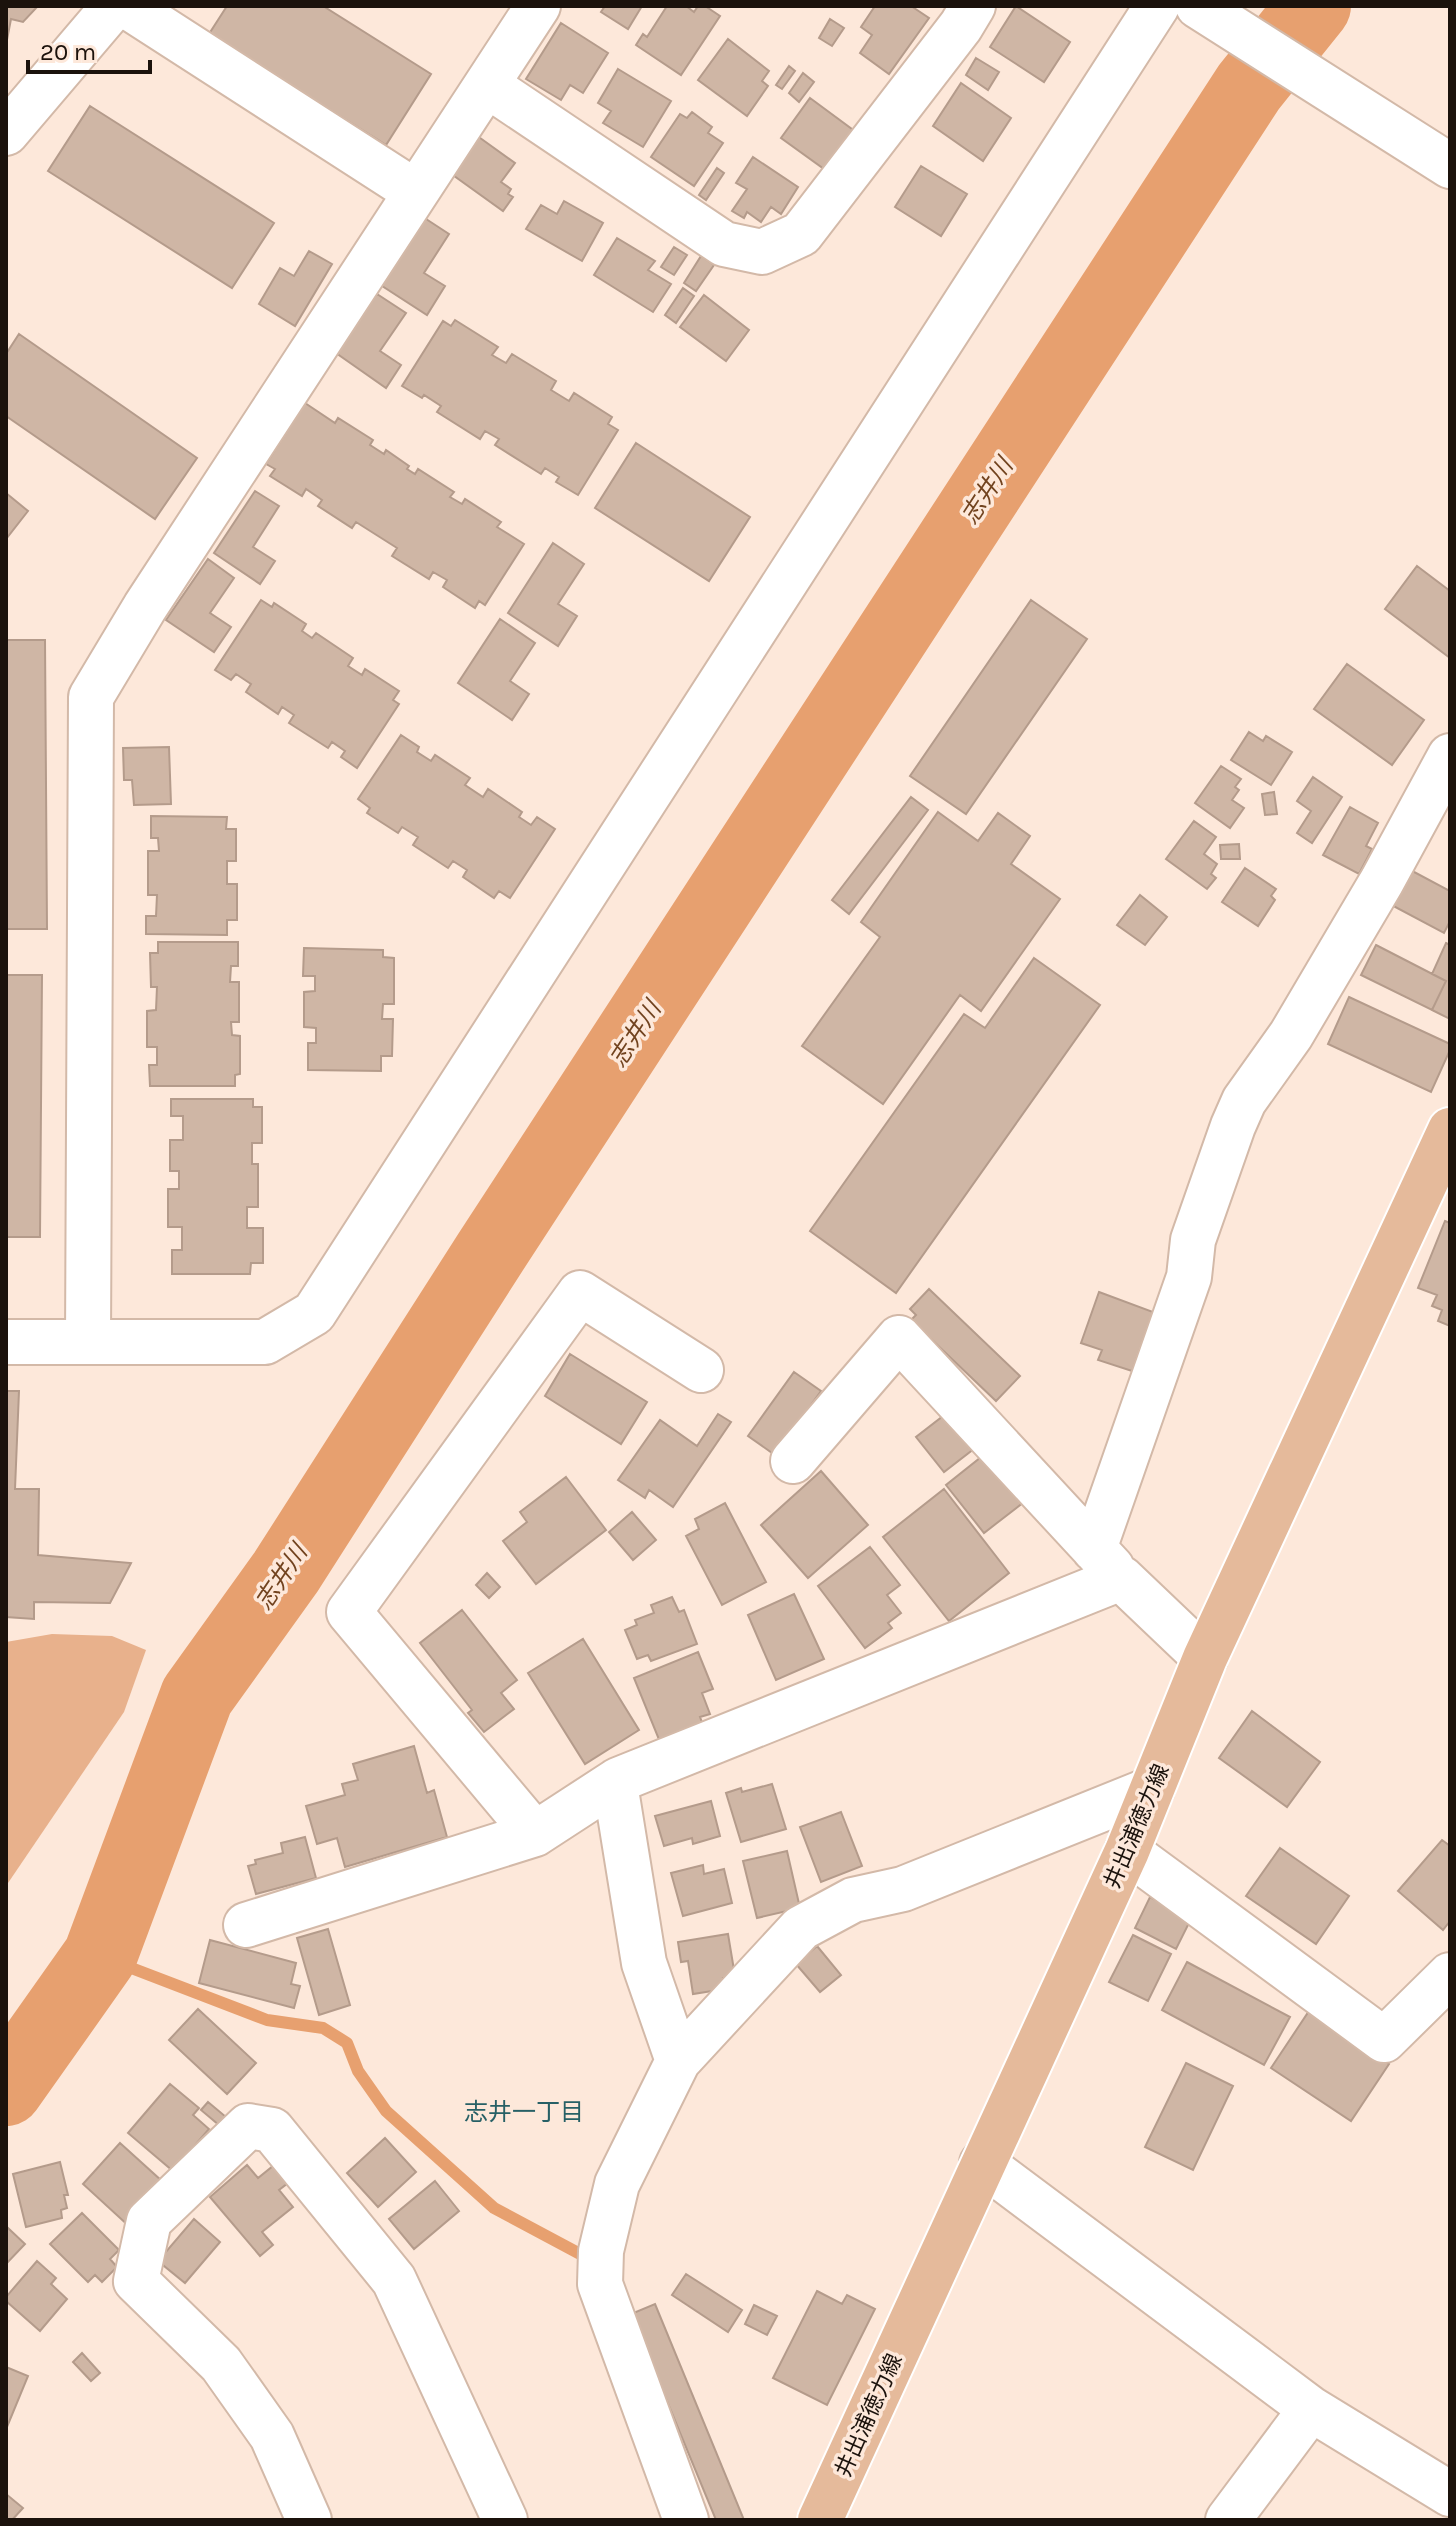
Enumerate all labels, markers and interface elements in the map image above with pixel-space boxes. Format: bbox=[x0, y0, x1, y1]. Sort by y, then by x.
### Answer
scale bar bbox=[28, 24, 150, 74]
text: 20 m bbox=[40, 38, 96, 66]
water label: 志井川 bbox=[956, 451, 1020, 529]
water label: 志井川 bbox=[604, 994, 668, 1072]
water label: 志井川 bbox=[249, 1537, 314, 1615]
street label: 井出浦徳力線 bbox=[1099, 1761, 1175, 1892]
district label: 志井一丁目 bbox=[464, 2098, 584, 2126]
street label: 井出浦徳力線 bbox=[830, 2350, 908, 2481]

